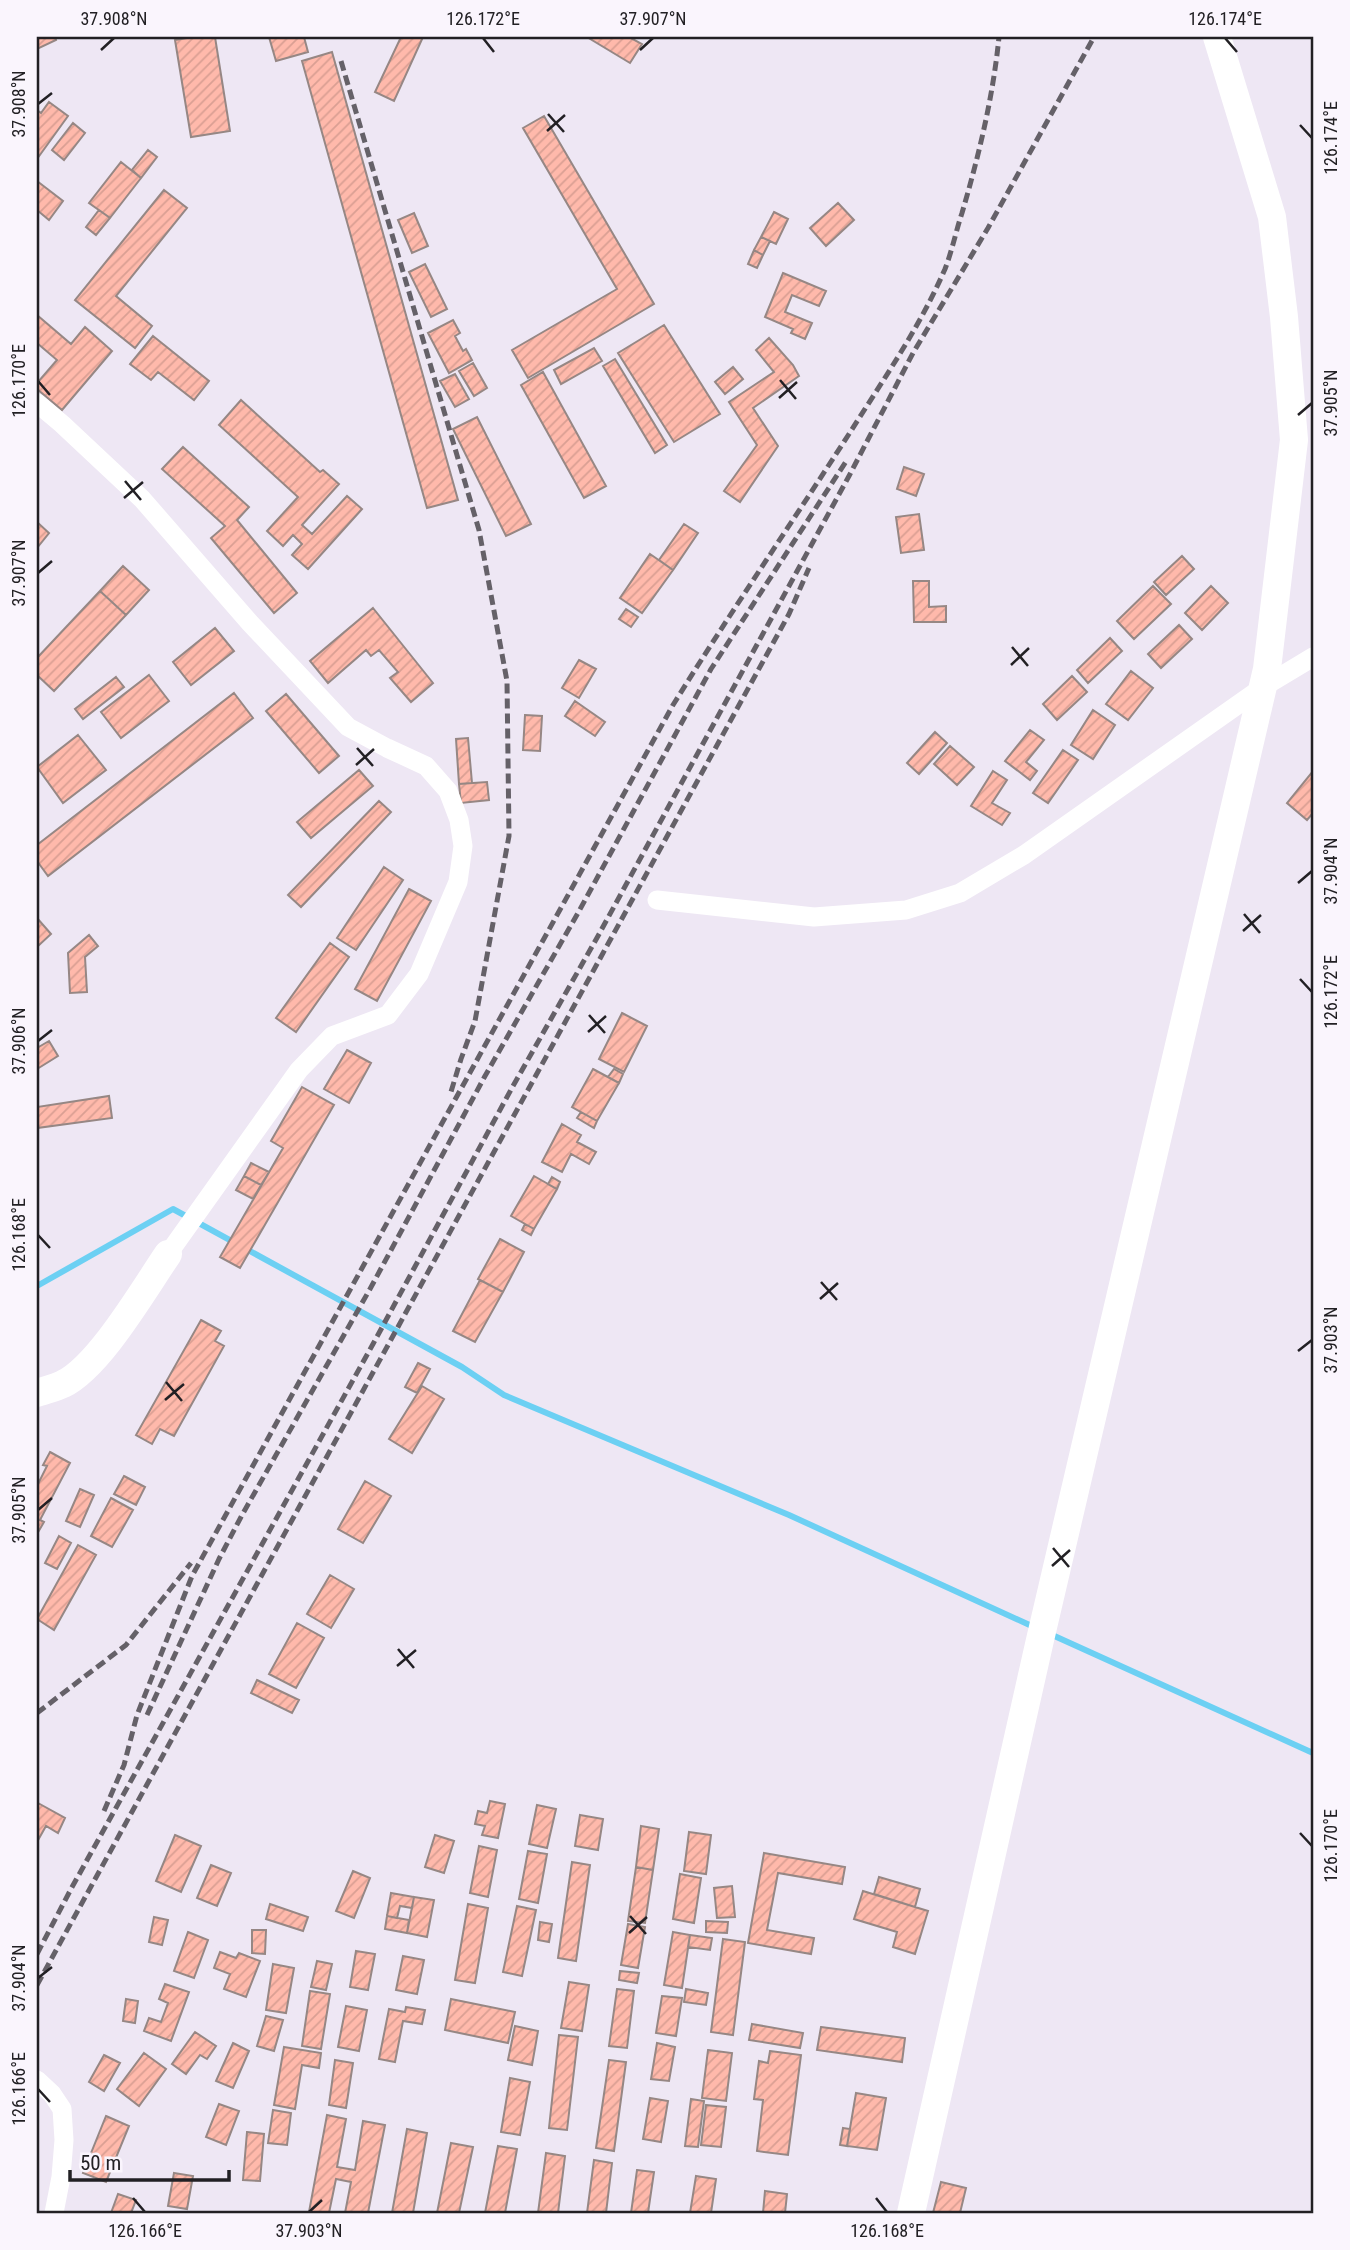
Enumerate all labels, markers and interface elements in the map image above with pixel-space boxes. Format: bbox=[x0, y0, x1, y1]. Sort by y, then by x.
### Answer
text: 37.908°N bbox=[80, 8, 148, 29]
text: 126.172°E bbox=[446, 8, 520, 29]
text: 37.907°N bbox=[619, 8, 687, 29]
text: 126.174°E bbox=[1188, 8, 1262, 29]
text: 37.908°N bbox=[8, 70, 29, 138]
text: 126.174°E bbox=[1320, 101, 1341, 175]
text: 126.170°E bbox=[8, 344, 29, 418]
text: 37.905°N bbox=[1320, 369, 1341, 437]
text: 37.907°N bbox=[8, 539, 29, 607]
text: 37.904°N bbox=[1320, 837, 1341, 905]
text: 126.172°E bbox=[1320, 955, 1341, 1029]
text: 37.906°N bbox=[8, 1007, 29, 1075]
text: 126.168°E bbox=[8, 1198, 29, 1272]
text: 37.903°N bbox=[1320, 1306, 1341, 1374]
text: 37.905°N bbox=[8, 1476, 29, 1544]
text: 126.170°E bbox=[1320, 1809, 1341, 1883]
text: 37.904°N bbox=[8, 1944, 29, 2012]
text: 126.166°E bbox=[8, 2052, 29, 2126]
scale bar bbox=[70, 2138, 229, 2182]
text: 50 m bbox=[80, 2151, 121, 2175]
text: 126.166°E bbox=[108, 2220, 182, 2241]
text: 37.903°N bbox=[275, 2220, 343, 2241]
text: 126.168°E bbox=[850, 2220, 924, 2241]

